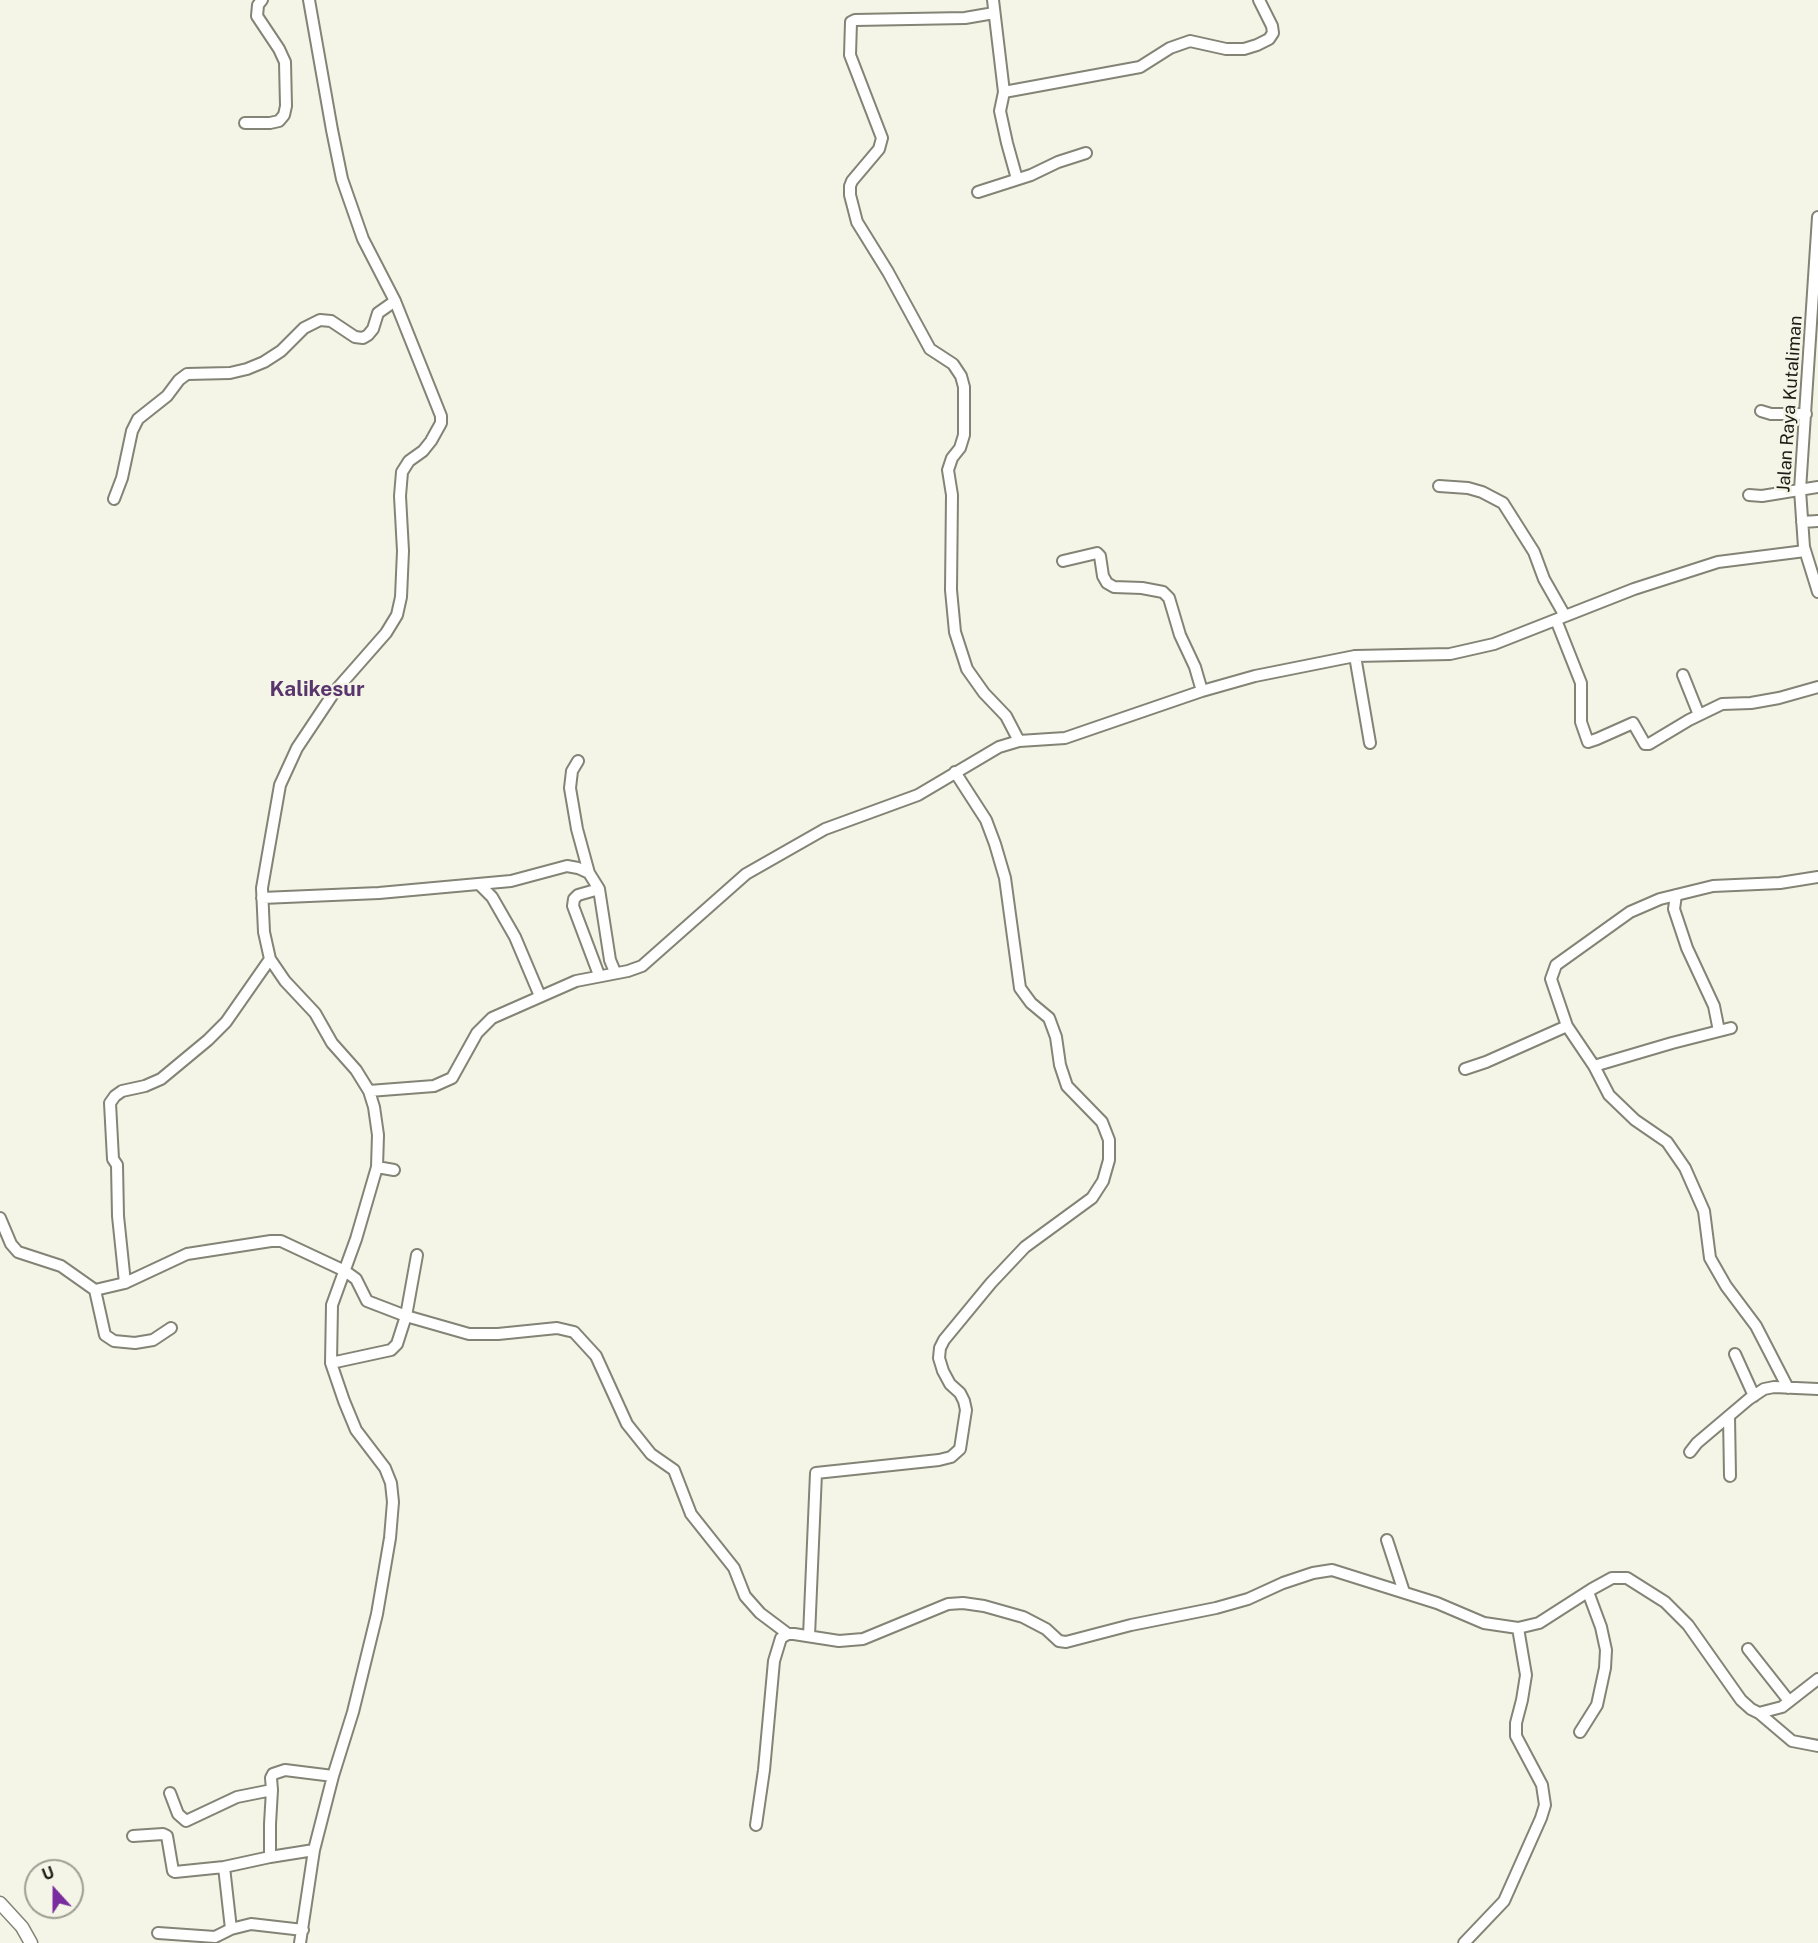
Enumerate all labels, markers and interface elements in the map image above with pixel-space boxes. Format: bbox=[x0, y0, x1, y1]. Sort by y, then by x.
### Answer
street label: Jalan Raya Kutaliman bbox=[1773, 315, 1807, 493]
district label: Kalikesur bbox=[269, 677, 365, 703]
north arrow bbox=[24, 1859, 84, 1919]
text: U bbox=[39, 1863, 57, 1885]

